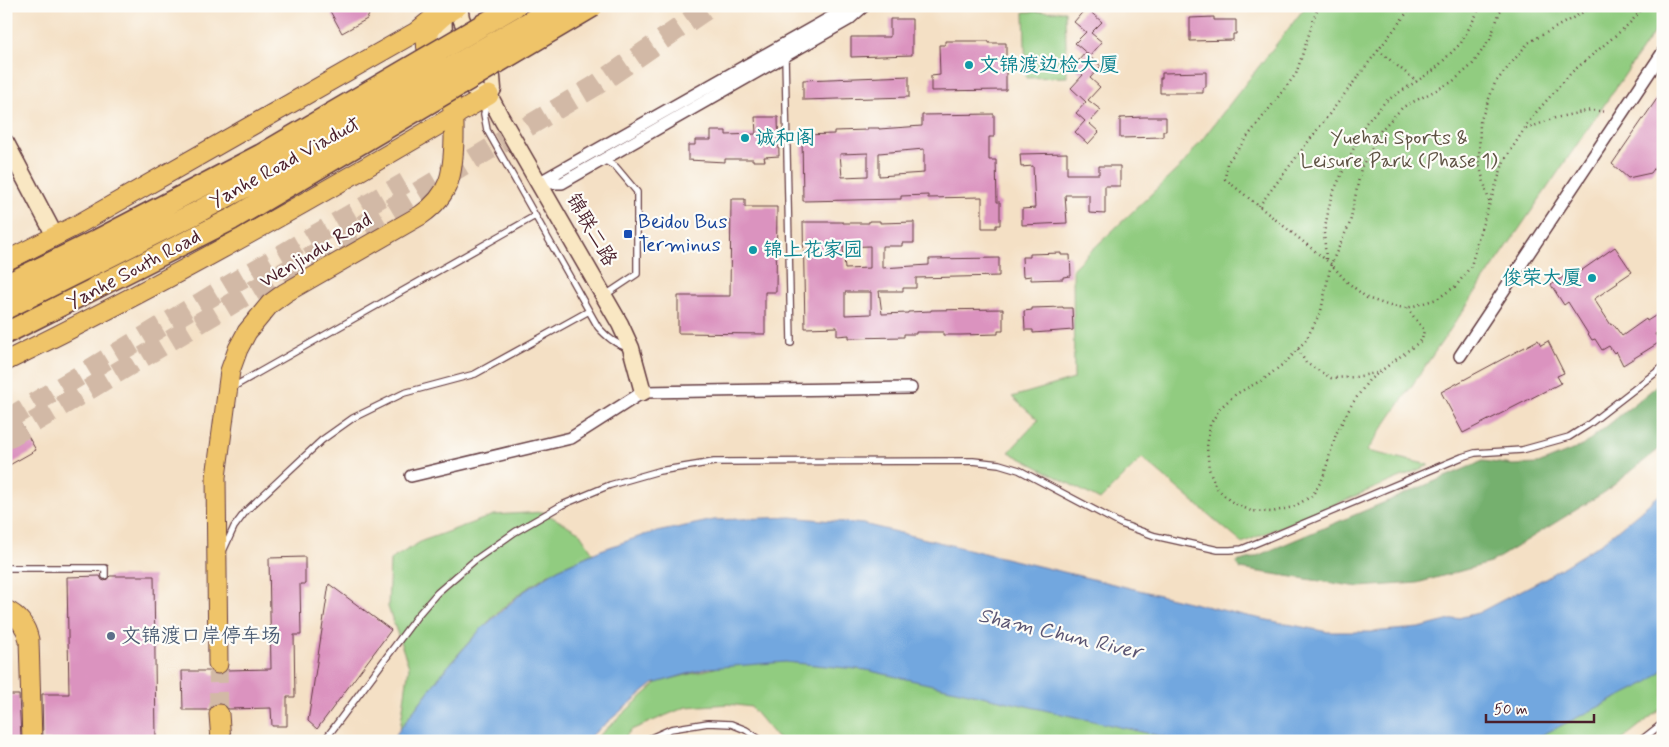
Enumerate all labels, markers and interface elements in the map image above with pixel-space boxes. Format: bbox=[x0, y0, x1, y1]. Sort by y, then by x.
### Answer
place label: 文锦渡边检大厦 bbox=[979, 52, 1119, 79]
marker: 文锦渡边检大厦 bbox=[963, 59, 975, 71]
street label: Yanhe Road Viaduct bbox=[205, 110, 365, 216]
place label: 诚和阁 bbox=[755, 125, 815, 152]
park label: Yuehai Sports & Leisure Park (Phase 1) bbox=[1300, 125, 1498, 175]
marker: 诚和阁 bbox=[739, 132, 751, 144]
street label: 锦联二路 bbox=[559, 189, 623, 272]
street label: Wenjindu Road bbox=[255, 207, 377, 295]
place label: Beidou Bus Terminus bbox=[638, 209, 728, 259]
street label: Yanhe South Road bbox=[62, 223, 206, 317]
marker: Beidou Bus Terminus bbox=[622, 228, 634, 240]
place label: 锦上花家园 bbox=[763, 237, 863, 264]
marker: 锦上花家园 bbox=[747, 244, 759, 256]
place label: 俊荣大厦 bbox=[1502, 265, 1582, 292]
marker: 俊荣大厦 bbox=[1586, 272, 1598, 284]
water label: Sham Chun River bbox=[976, 602, 1148, 667]
place label: 文锦渡口岸停车场 bbox=[121, 623, 281, 650]
marker: 文锦渡口岸停车场 bbox=[105, 630, 117, 642]
scale bar bbox=[1486, 692, 1594, 724]
text: 50 m bbox=[1494, 700, 1528, 720]

